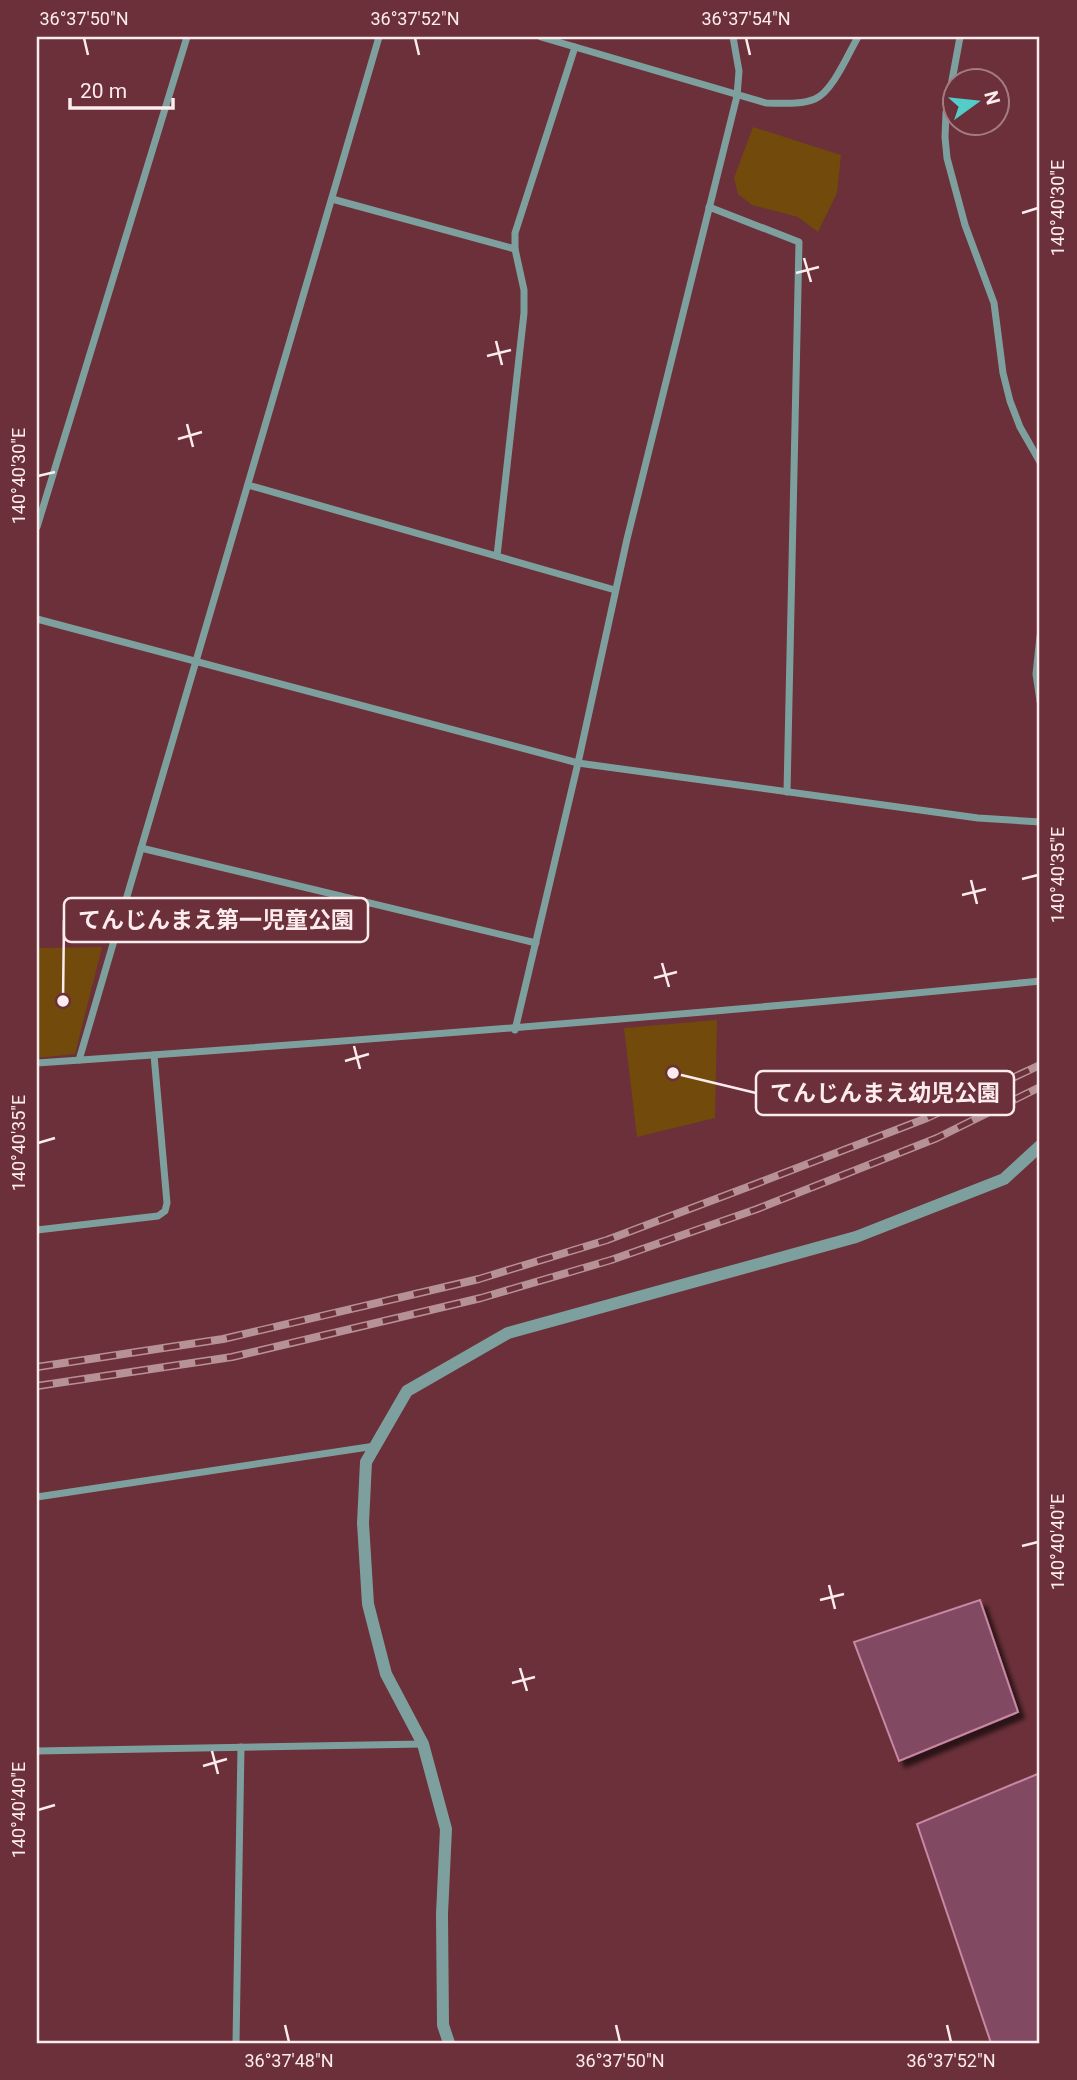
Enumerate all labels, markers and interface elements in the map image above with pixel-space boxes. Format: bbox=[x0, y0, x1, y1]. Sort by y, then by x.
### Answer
text: 36°37'50"N bbox=[39, 8, 129, 29]
text: 36°37'52"N bbox=[370, 8, 460, 29]
text: 36°37'54"N bbox=[701, 8, 791, 29]
scale bar bbox=[70, 66, 173, 110]
north arrow bbox=[940, 66, 1010, 136]
text: 20 m bbox=[80, 79, 127, 103]
text: N bbox=[979, 88, 1005, 107]
text: 140°40'30"E bbox=[1047, 160, 1068, 256]
text: 140°40'30"E bbox=[8, 428, 29, 524]
text: 140°40'35"E bbox=[1047, 827, 1068, 923]
callout: てんじんまえ第一児童公園 bbox=[64, 898, 368, 942]
text: てんじんまえ第一児童公園 bbox=[78, 907, 354, 934]
callout: てんじんまえ幼児公園 bbox=[756, 1071, 1014, 1115]
text: てんじんまえ幼児公園 bbox=[770, 1080, 1000, 1107]
text: 140°40'35"E bbox=[8, 1095, 29, 1191]
text: 140°40'40"E bbox=[1047, 1494, 1068, 1590]
text: 140°40'40"E bbox=[8, 1762, 29, 1858]
text: 36°37'48"N bbox=[244, 2050, 334, 2071]
text: 36°37'50"N bbox=[575, 2050, 665, 2071]
text: 36°37'52"N bbox=[906, 2050, 996, 2071]

